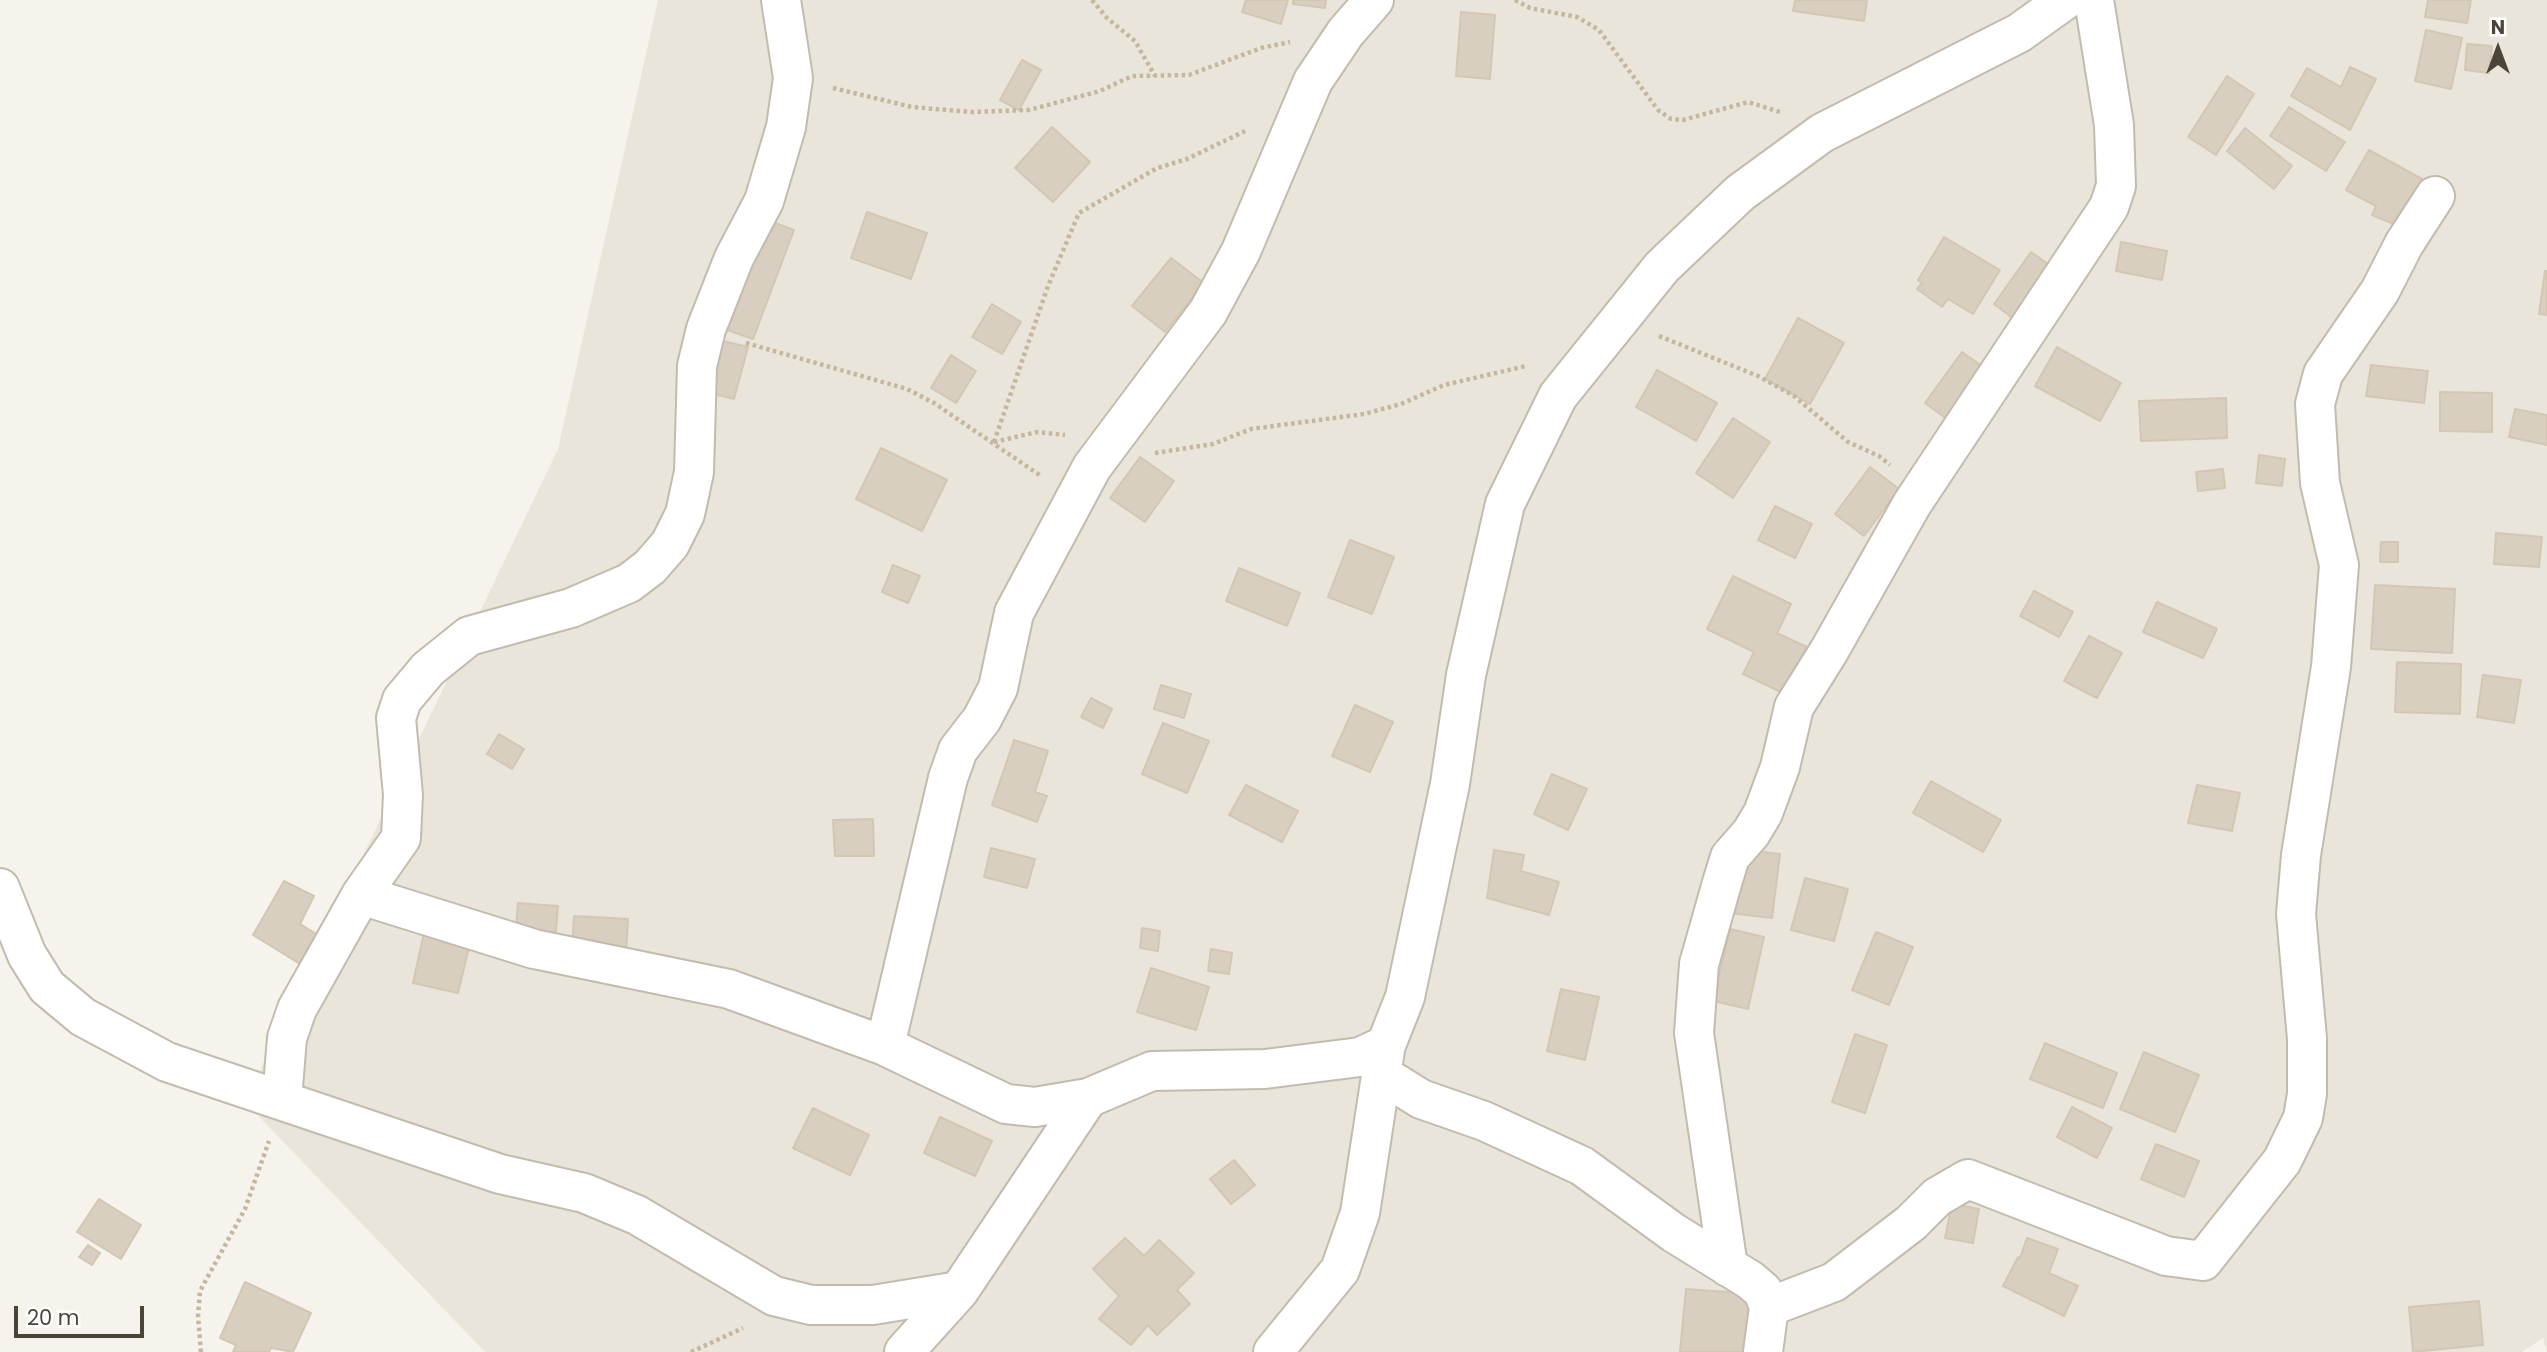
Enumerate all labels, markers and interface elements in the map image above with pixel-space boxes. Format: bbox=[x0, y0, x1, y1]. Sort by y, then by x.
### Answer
north arrow bbox=[2463, 14, 2533, 84]
text: N bbox=[2491, 14, 2505, 41]
scale bar bbox=[18, 1292, 147, 1336]
text: 20 m bbox=[27, 1303, 80, 1332]

